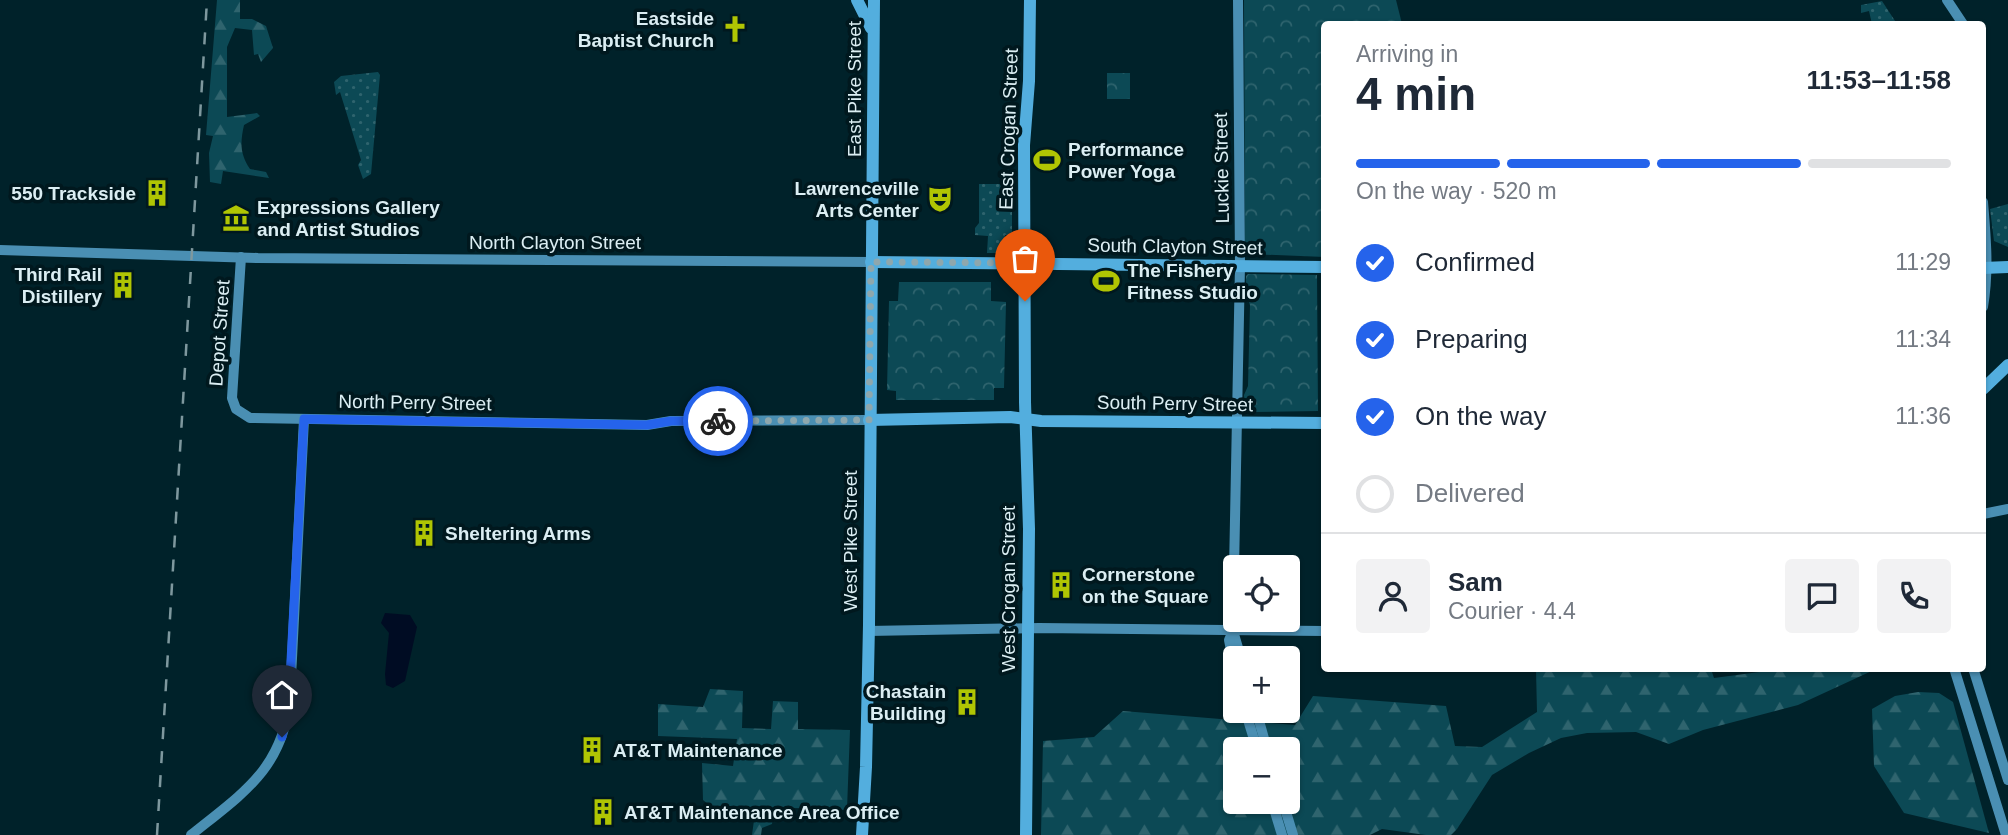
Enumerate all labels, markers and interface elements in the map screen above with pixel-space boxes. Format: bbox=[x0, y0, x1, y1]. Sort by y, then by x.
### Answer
place label: Eastside Baptist Church bbox=[578, 8, 714, 51]
church icon: Eastside Baptist Church bbox=[720, 14, 750, 44]
street label: East Pike Street bbox=[844, 20, 865, 157]
text: Arriving in bbox=[1356, 41, 1458, 67]
street label: East Crogan Street bbox=[995, 47, 1022, 210]
text: 11:53–11:58 bbox=[1806, 65, 1951, 95]
text: 4 min bbox=[1356, 68, 1476, 120]
street label: Luckie Street bbox=[1210, 112, 1233, 224]
place label: Performance Power Yoga bbox=[1068, 139, 1184, 182]
sports icon: Performance Power Yoga bbox=[1032, 145, 1062, 175]
building icon: 550 Trackside bbox=[142, 178, 172, 208]
place label: Lawrenceville Arts Center bbox=[794, 178, 920, 221]
text: On the way · 520 m bbox=[1356, 178, 1557, 204]
place label: 550 Trackside bbox=[11, 183, 136, 204]
theatre icon: Lawrenceville Arts Center bbox=[925, 184, 955, 214]
place label: Expressions Gallery and Artist Studios bbox=[257, 197, 440, 240]
museum icon: Expressions Gallery and Artist Studios bbox=[221, 203, 251, 233]
pin bbox=[995, 229, 1055, 301]
street label: North Clayton Street bbox=[469, 232, 642, 253]
street label: South Clayton Street bbox=[1087, 234, 1264, 259]
icon: bag bbox=[1006, 240, 1044, 278]
icon: check bbox=[1356, 244, 1394, 282]
text: Confirmed bbox=[1415, 247, 1535, 277]
text: 11:29 bbox=[1895, 249, 1951, 275]
place label: The Fishery Fitness Studio bbox=[1127, 260, 1258, 303]
place label: Third Rail Distillery bbox=[14, 264, 102, 307]
sports icon: The Fishery Fitness Studio bbox=[1091, 266, 1121, 296]
building icon: Third Rail Distillery bbox=[108, 270, 138, 300]
street label: Depot Street bbox=[205, 278, 234, 387]
icon: check bbox=[1356, 321, 1394, 359]
text: Preparing bbox=[1415, 324, 1528, 354]
text: 11:34 bbox=[1895, 326, 1951, 352]
courier bbox=[683, 386, 753, 456]
street label: North Perry Street bbox=[338, 391, 492, 414]
street label: South Perry Street bbox=[1097, 392, 1254, 415]
icon: check bbox=[1356, 398, 1394, 436]
text: On the way bbox=[1415, 401, 1547, 431]
icon: bike bbox=[699, 402, 737, 440]
text: 11:36 bbox=[1895, 403, 1951, 429]
street label: West Pike Street bbox=[840, 470, 861, 612]
text: Delivered bbox=[1415, 478, 1525, 508]
street label: West Crogan Street bbox=[998, 505, 1019, 672]
building icon: Sheltering Arms bbox=[409, 518, 439, 548]
place label: Sheltering Arms bbox=[445, 523, 591, 544]
map controls bbox=[1223, 555, 1300, 814]
button: locate bbox=[1223, 555, 1300, 632]
button: person bbox=[1356, 559, 1430, 633]
button: chat bbox=[1785, 559, 1859, 633]
button: phone bbox=[1877, 559, 1951, 633]
place label: Cornerstone on the Square bbox=[1082, 564, 1209, 607]
text: Sam bbox=[1448, 567, 1503, 597]
building icon: Cornerstone on the Square bbox=[1046, 570, 1076, 600]
text: Courier · 4.4 bbox=[1448, 598, 1576, 624]
button: + bbox=[1223, 646, 1300, 723]
pin bbox=[252, 665, 312, 737]
icon: home bbox=[263, 676, 301, 714]
place label: Chastain Building bbox=[866, 681, 946, 724]
building icon: Chastain Building bbox=[952, 687, 982, 717]
building icon: AT&T Maintenance bbox=[577, 735, 607, 765]
button: − bbox=[1223, 737, 1300, 814]
place label: AT&T Maintenance bbox=[613, 740, 783, 761]
building icon: AT&T Maintenance Area Office bbox=[588, 797, 618, 827]
place label: AT&T Maintenance Area Office bbox=[624, 802, 900, 823]

